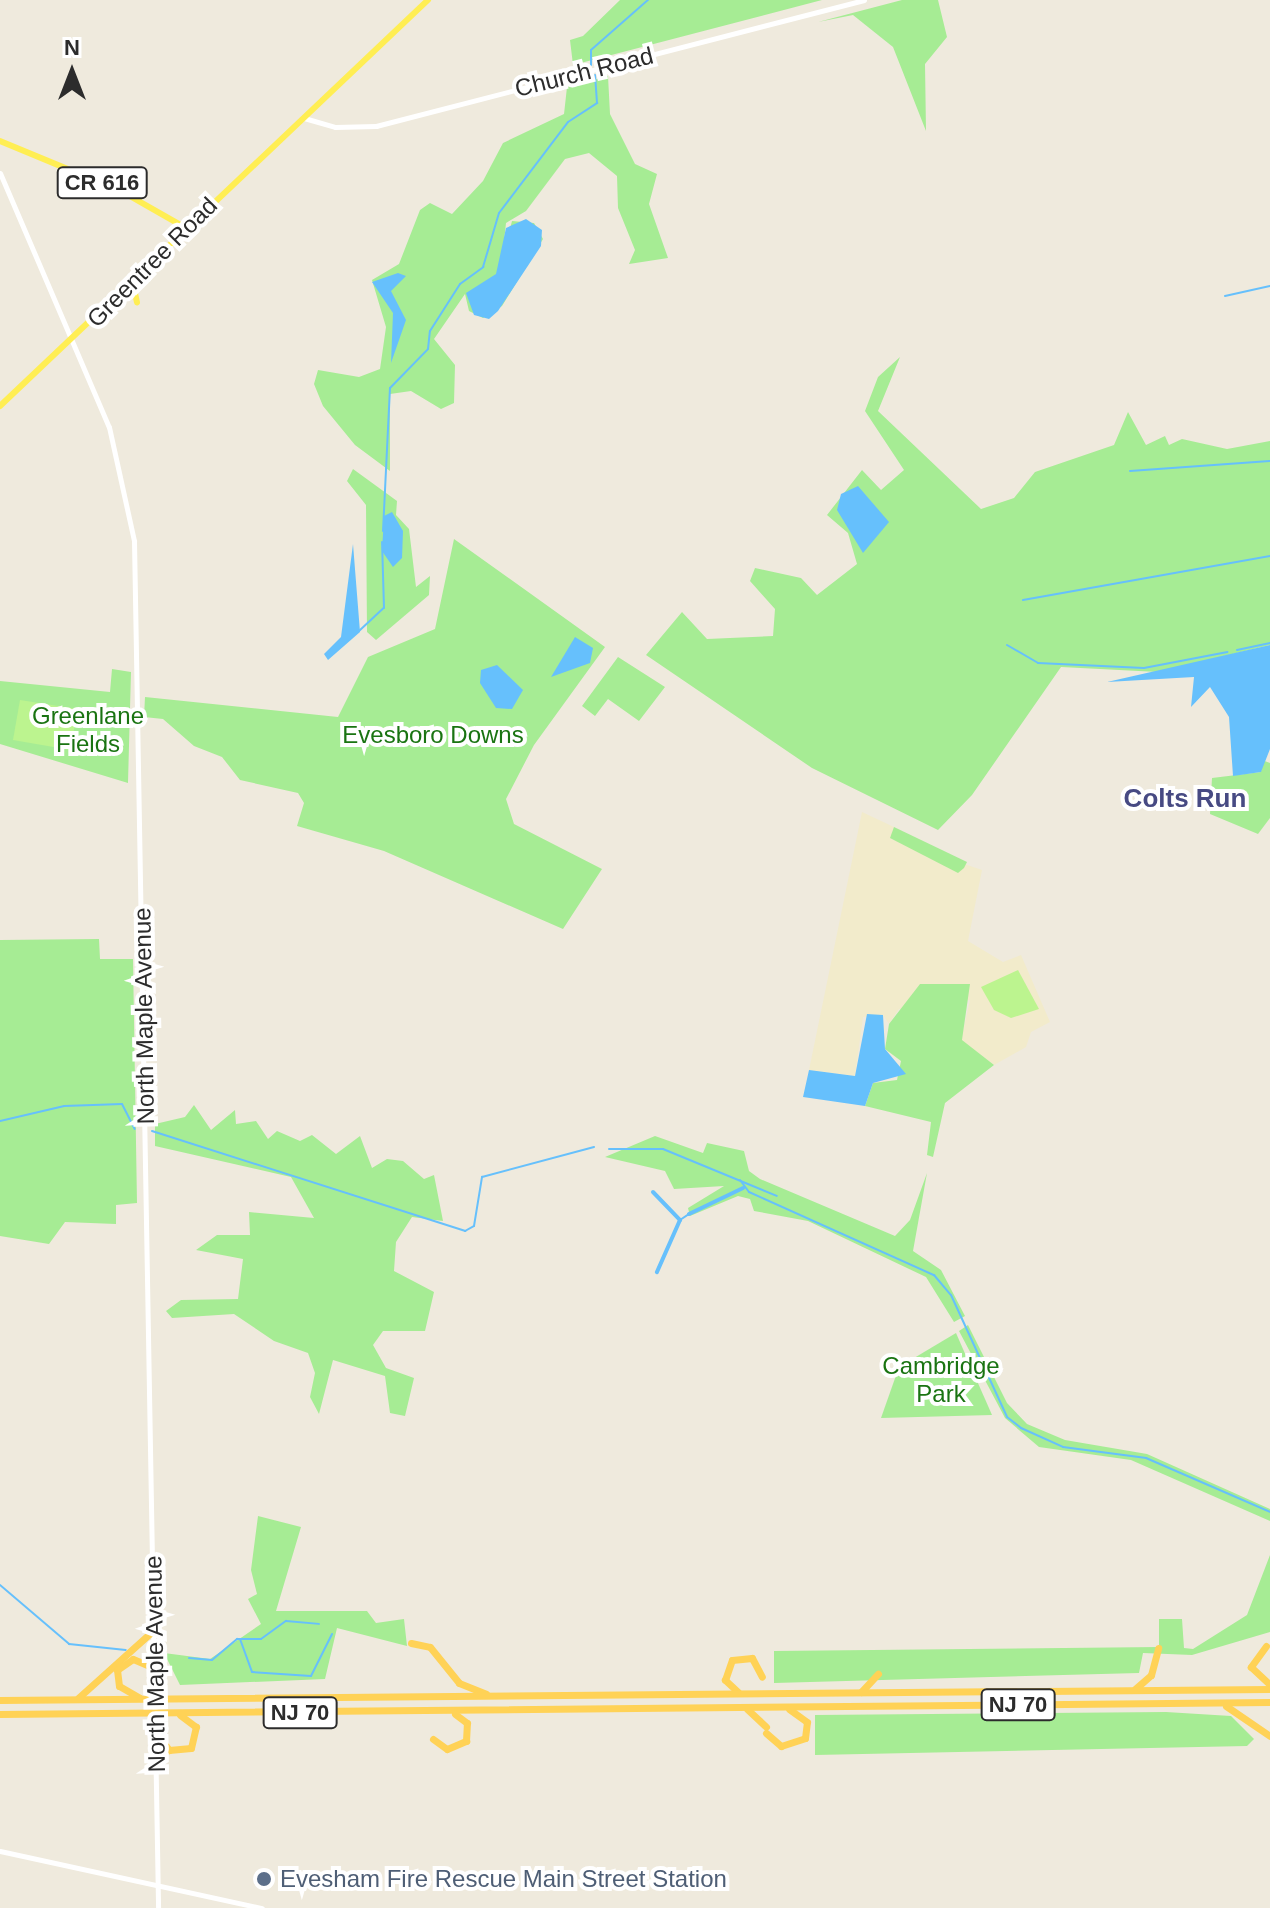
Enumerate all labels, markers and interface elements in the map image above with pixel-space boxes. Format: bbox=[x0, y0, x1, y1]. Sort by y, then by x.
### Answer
north arrow bbox=[32, 32, 112, 112]
text: N bbox=[64, 35, 80, 60]
street label: Church Road bbox=[512, 41, 656, 103]
road number: CR 616 bbox=[56, 165, 148, 201]
street label: Greentree Road bbox=[81, 191, 223, 333]
park label: Greenlane Fields bbox=[32, 702, 144, 758]
park label: Evesboro Downs bbox=[342, 721, 524, 749]
district label: Colts Run bbox=[1124, 783, 1246, 815]
street label: North Maple Avenue bbox=[128, 907, 160, 1125]
park label: Cambridge Park bbox=[882, 1352, 1000, 1408]
street label: North Maple Avenue bbox=[139, 1555, 171, 1773]
road number: NJ 70 bbox=[980, 1687, 1056, 1723]
road number: NJ 70 bbox=[262, 1695, 338, 1731]
place label: Evesham Fire Rescue Main Street Station bbox=[280, 1865, 727, 1893]
marker: Evesham Fire Rescue Main Street Station bbox=[255, 1870, 273, 1888]

